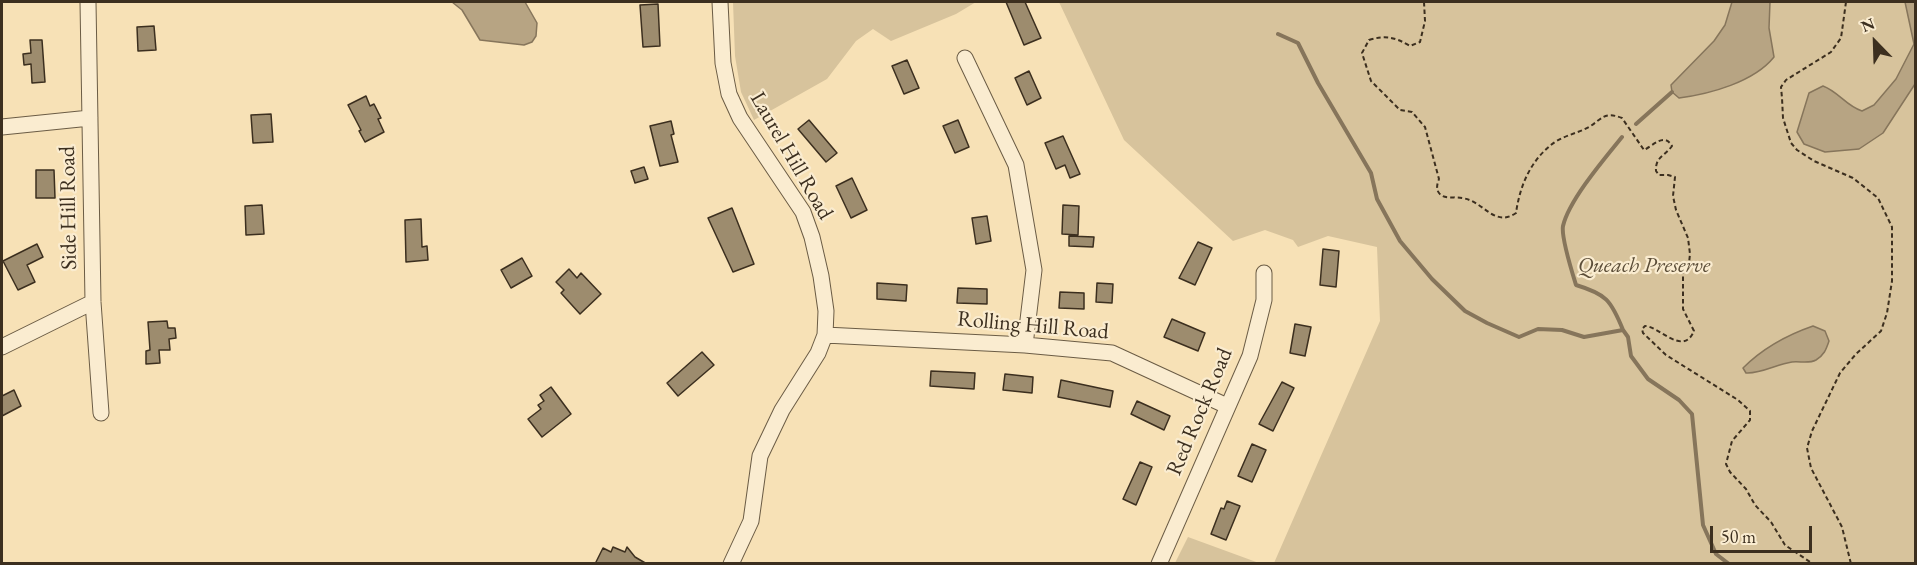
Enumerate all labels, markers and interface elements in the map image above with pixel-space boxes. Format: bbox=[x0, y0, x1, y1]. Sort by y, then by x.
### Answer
north arrow bbox=[1845, 12, 1905, 72]
text: N bbox=[1858, 13, 1878, 37]
street label: Laurel Hill Road bbox=[744, 87, 838, 225]
street label: Side Hill Road bbox=[55, 146, 83, 270]
park label: Queach Preserve bbox=[1578, 253, 1710, 279]
street label: Rolling Hill Road bbox=[956, 306, 1110, 346]
street label: Red Rock Road bbox=[1161, 344, 1239, 480]
scale bar bbox=[1713, 514, 1815, 552]
text: 50 m bbox=[1721, 525, 1756, 548]

